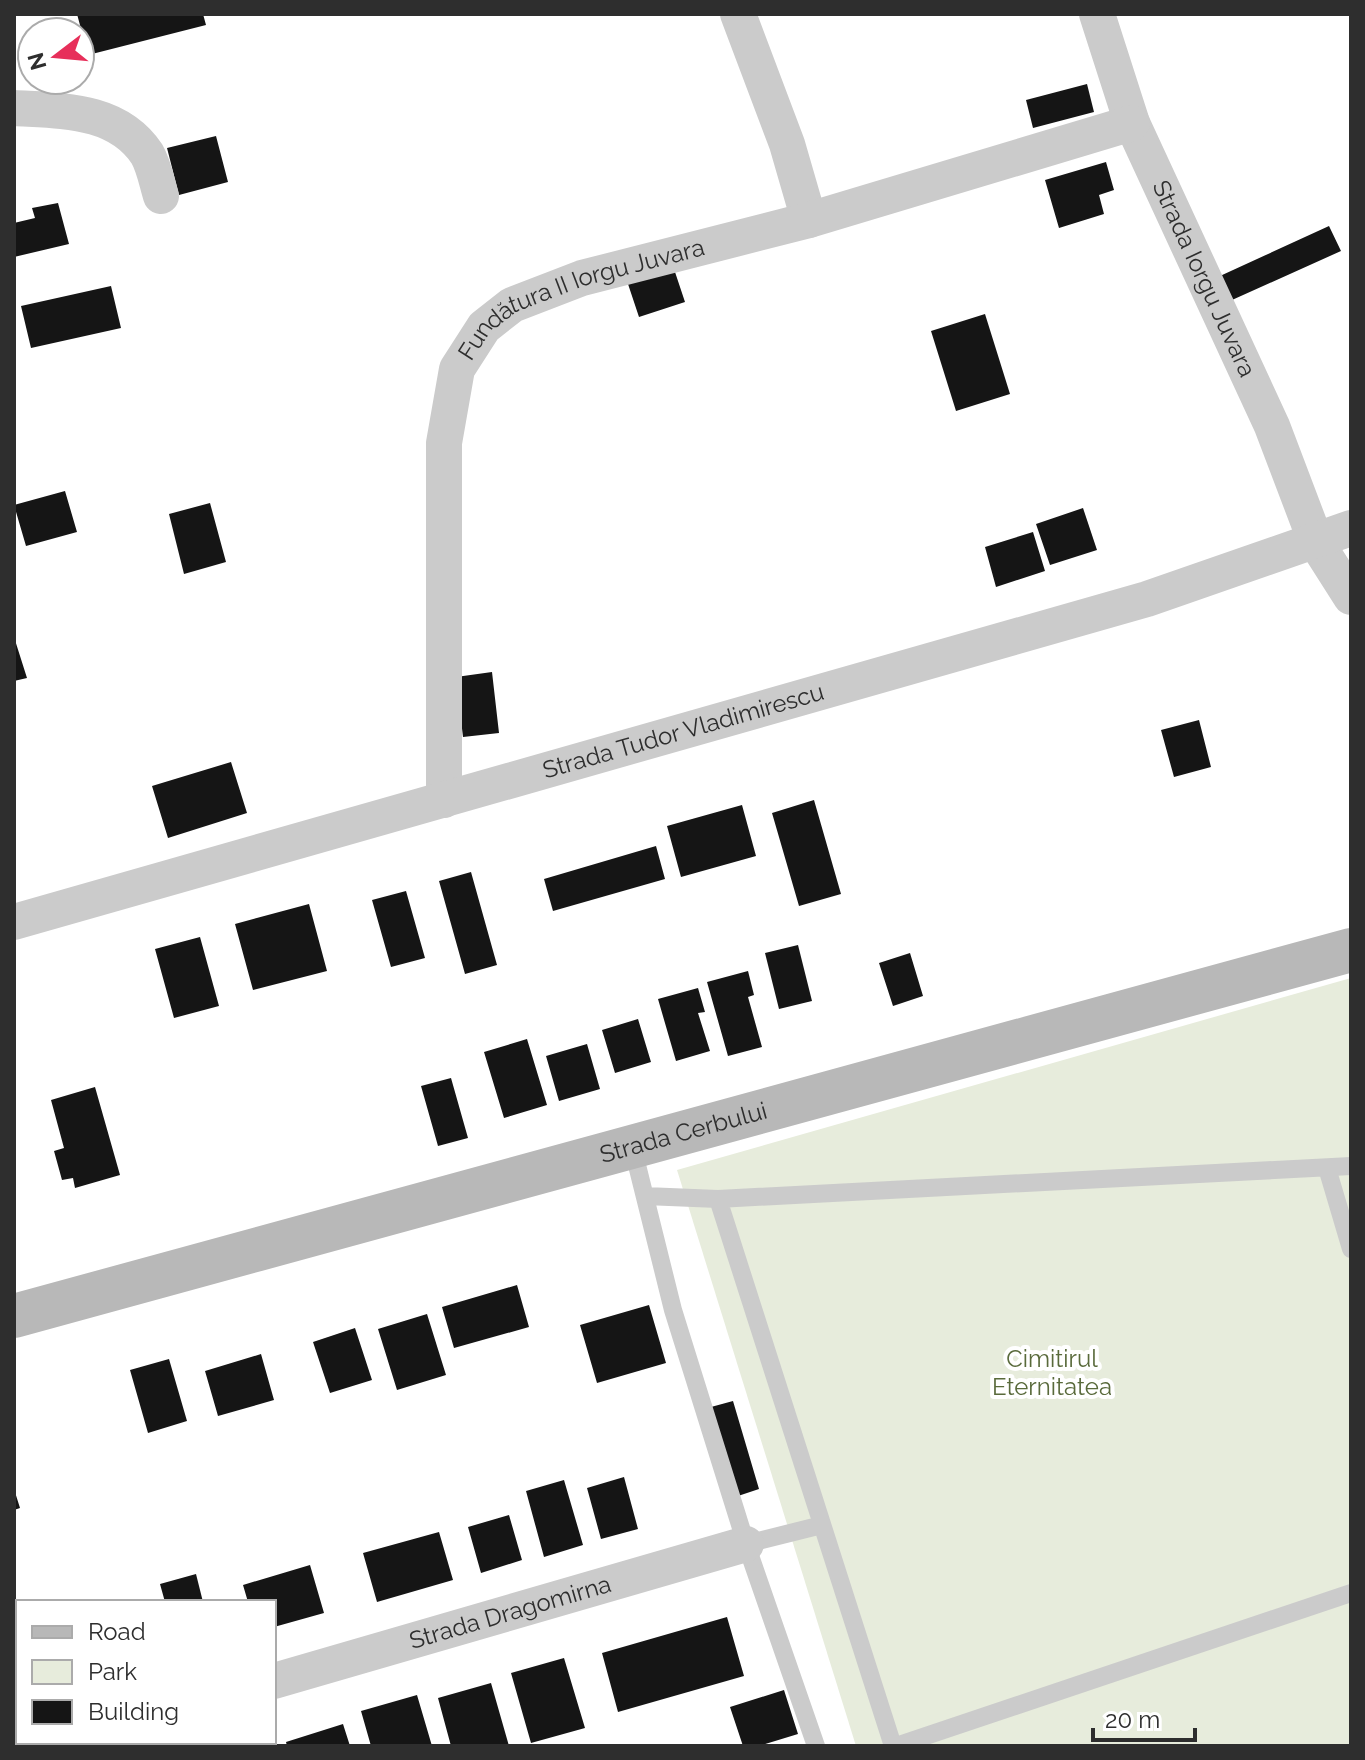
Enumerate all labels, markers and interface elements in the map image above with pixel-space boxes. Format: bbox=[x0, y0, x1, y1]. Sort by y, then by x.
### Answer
north arrow bbox=[16, 16, 96, 96]
text: N bbox=[22, 50, 52, 73]
street label: Strada Iorgu Juvara bbox=[1146, 175, 1262, 381]
street label: Fundătura II Iorgu Juvara bbox=[452, 232, 707, 365]
street label: Strada Tudor Vladimirescu bbox=[539, 677, 827, 785]
street label: Strada Cerbului bbox=[596, 1096, 770, 1169]
park label: Cimitirul Eternitatea bbox=[992, 1344, 1112, 1401]
street label: Strada Dragomirna bbox=[406, 1569, 614, 1655]
legend bbox=[16, 1600, 276, 1744]
text: Road bbox=[88, 1617, 146, 1646]
text: Park bbox=[88, 1657, 137, 1686]
scale bar bbox=[1093, 1692, 1195, 1742]
text: Building bbox=[88, 1697, 179, 1726]
text: 20 m bbox=[1105, 1705, 1160, 1734]

